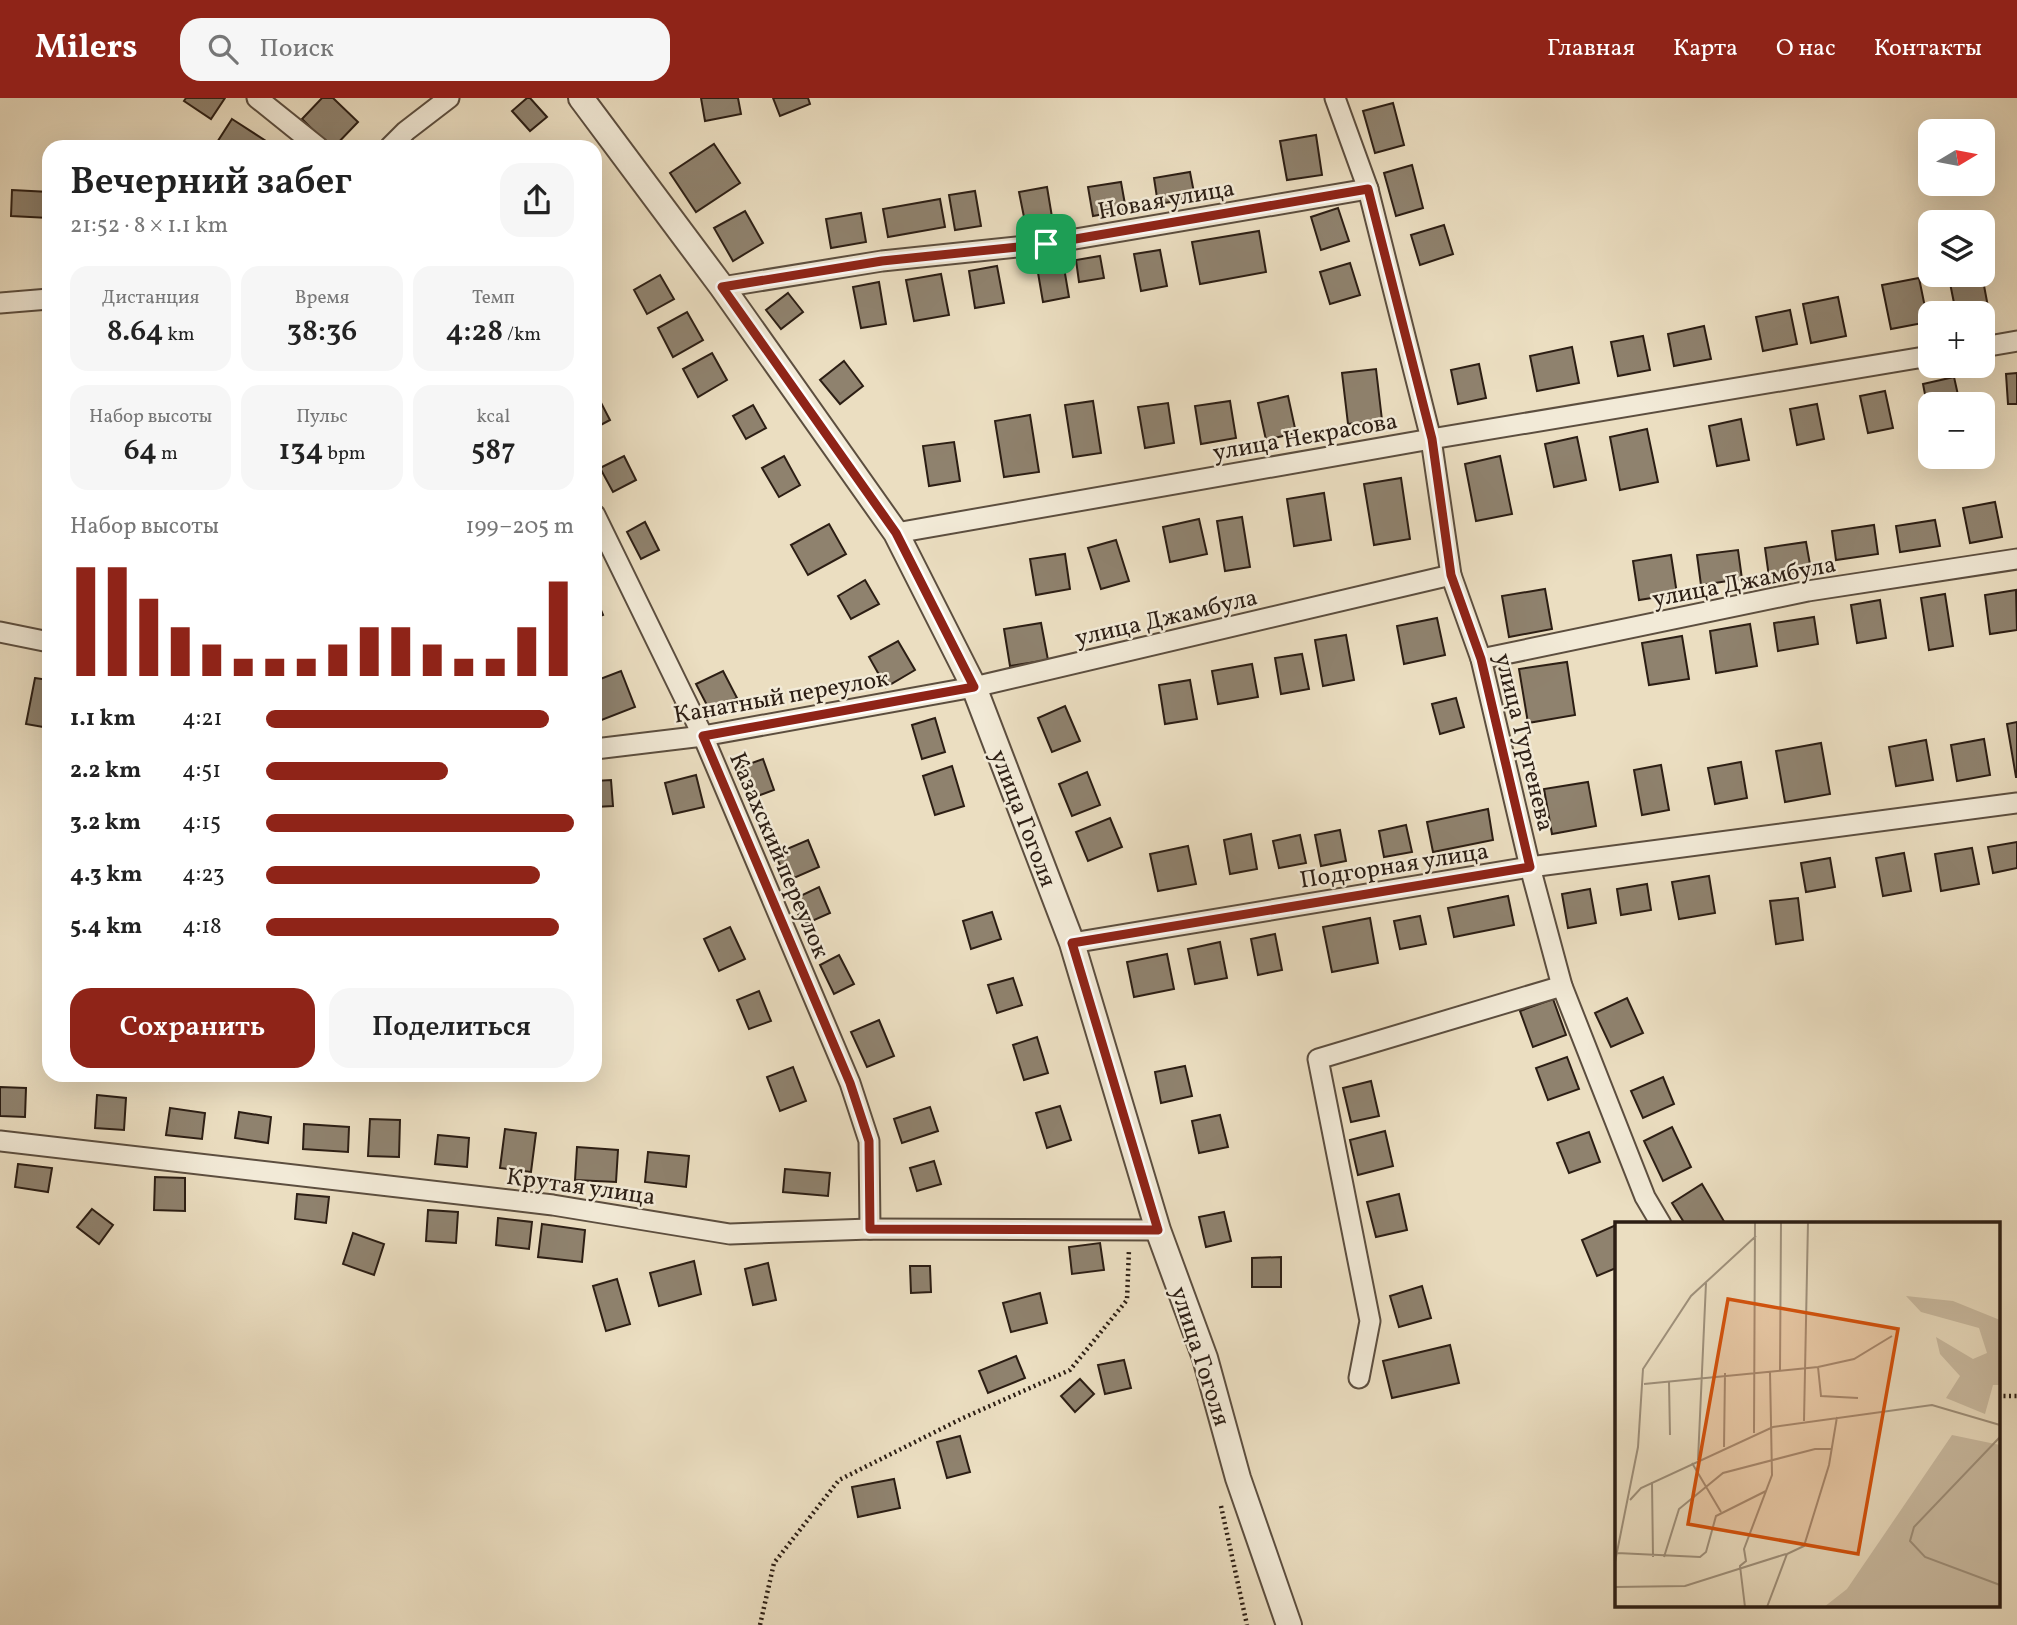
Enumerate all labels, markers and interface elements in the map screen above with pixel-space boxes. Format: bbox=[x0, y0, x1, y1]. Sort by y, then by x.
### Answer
search box bbox=[180, 18, 670, 81]
text: Milers bbox=[35, 26, 138, 72]
icon: search bbox=[204, 30, 242, 68]
text: Поиск bbox=[260, 31, 334, 67]
text: Главная bbox=[1547, 32, 1635, 66]
text: Карта bbox=[1673, 32, 1738, 66]
text: О нас bbox=[1776, 32, 1836, 66]
text: Контакты bbox=[1874, 32, 1982, 66]
north arrow bbox=[1918, 119, 1995, 196]
map controls bbox=[1918, 119, 1995, 469]
text: Вечерний забег bbox=[70, 157, 352, 210]
button: share bbox=[500, 163, 574, 237]
street label: Новая улица bbox=[1095, 172, 1237, 230]
text: 21:52 · 8 × 1.1 km bbox=[70, 210, 228, 242]
button: layers bbox=[1918, 210, 1995, 287]
pin bbox=[1016, 214, 1076, 274]
icon: arrive bbox=[1027, 225, 1065, 263]
text: Дистанция bbox=[102, 285, 200, 311]
text: Время bbox=[295, 285, 349, 311]
text: Темп bbox=[472, 285, 515, 311]
button: + bbox=[1918, 301, 1995, 378]
text: 8.64 bbox=[107, 311, 164, 353]
text: 38:36 bbox=[287, 311, 357, 353]
text: 4:28 bbox=[445, 311, 503, 353]
text: km bbox=[164, 322, 195, 348]
text: /km bbox=[503, 322, 541, 348]
button: − bbox=[1918, 392, 1995, 469]
text: Набор высоты bbox=[89, 404, 212, 430]
text: Пульс bbox=[296, 404, 348, 430]
text: kcal bbox=[476, 404, 510, 430]
street label: улица Некрасова bbox=[1210, 405, 1400, 471]
text: 64 bbox=[124, 430, 157, 472]
text: 134 bbox=[278, 430, 324, 472]
text: 587 bbox=[471, 430, 516, 472]
text: m bbox=[157, 441, 178, 467]
text: bpm bbox=[324, 441, 366, 467]
text: Набор высоты bbox=[70, 511, 219, 543]
text: 199–205 m bbox=[466, 511, 574, 543]
street label: улица Джамбула bbox=[1650, 549, 1839, 617]
street label: улица Джамбула bbox=[1072, 581, 1261, 656]
street label: улица Тургенева bbox=[1485, 650, 1562, 835]
street label: Канатный переулок bbox=[671, 662, 892, 734]
text: 1.1 km bbox=[70, 703, 136, 735]
text: 4:21 bbox=[182, 703, 222, 735]
street label: улица Гоголя bbox=[980, 745, 1064, 892]
street label: Казахский переулок bbox=[719, 747, 837, 964]
text: 2.2 km bbox=[70, 755, 141, 787]
text: 4:51 bbox=[182, 755, 221, 787]
text: 3.2 km bbox=[70, 807, 141, 839]
text: 4:15 bbox=[182, 807, 221, 839]
street label: Подгорная улица bbox=[1297, 835, 1491, 899]
text: 4.3 km bbox=[70, 859, 143, 891]
text: 4:23 bbox=[182, 859, 225, 891]
text: 5.4 km bbox=[70, 911, 142, 943]
text: 4:18 bbox=[182, 911, 222, 943]
button: Сохранить bbox=[70, 988, 315, 1068]
button: Поделиться bbox=[329, 988, 574, 1068]
street label: Крутая улица bbox=[504, 1161, 657, 1215]
inset map bbox=[1615, 1222, 2000, 1608]
street label: улица Гоголя bbox=[1161, 1283, 1238, 1431]

